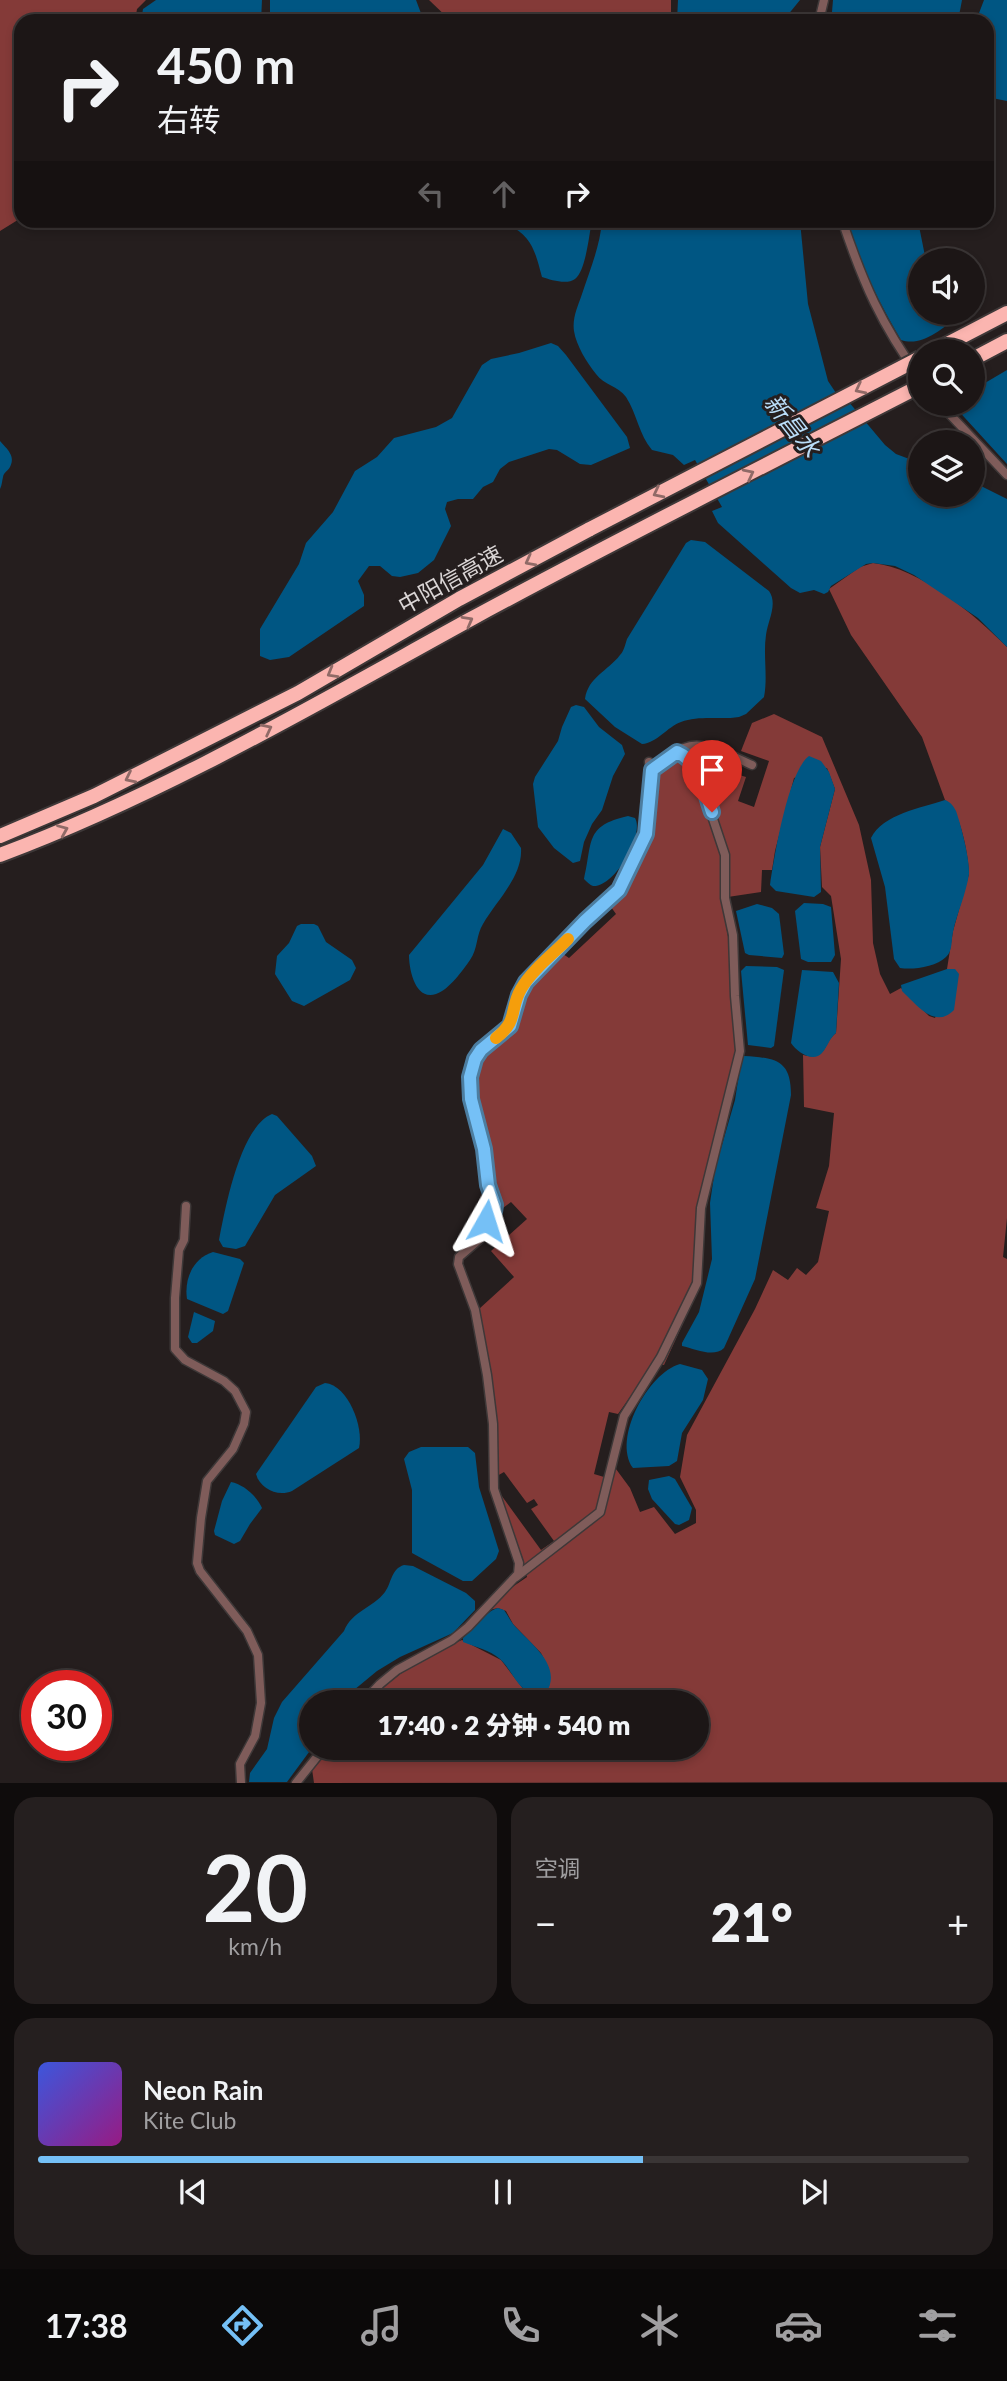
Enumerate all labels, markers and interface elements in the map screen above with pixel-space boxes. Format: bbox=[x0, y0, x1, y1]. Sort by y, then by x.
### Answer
text: 450 m bbox=[157, 36, 295, 94]
icon: right bbox=[42, 42, 133, 133]
text: 右转 bbox=[157, 100, 221, 139]
icon: left bbox=[412, 175, 450, 213]
icon: ahead bbox=[485, 175, 523, 213]
icon: right bbox=[558, 175, 596, 213]
map controls bbox=[908, 248, 985, 507]
button: sound bbox=[908, 248, 985, 325]
button: search bbox=[908, 339, 985, 416]
one-way arrow bbox=[855, 381, 867, 394]
water label: 新昌水 bbox=[759, 388, 827, 463]
button: layers bbox=[908, 430, 985, 507]
one-way arrow bbox=[742, 469, 754, 482]
one-way arrow bbox=[653, 485, 665, 499]
street label: 中阳信高速 bbox=[393, 539, 507, 619]
one-way arrow bbox=[524, 553, 537, 566]
one-way arrow bbox=[460, 616, 473, 629]
one-way arrow bbox=[326, 665, 339, 678]
one-way arrow bbox=[260, 724, 272, 738]
pin bbox=[682, 740, 742, 812]
icon: arrive bbox=[693, 751, 731, 789]
one-way arrow bbox=[125, 770, 137, 784]
one-way arrow bbox=[56, 824, 69, 838]
position arrow bbox=[449, 1184, 523, 1258]
speed limit sign: 30 bbox=[21, 1670, 112, 1761]
text: 17:40 · 2 分钟 · 540 m bbox=[378, 1709, 630, 1741]
text: 20 bbox=[202, 1832, 308, 1941]
text: 空调 bbox=[535, 1854, 581, 1882]
text: 21° bbox=[711, 1891, 793, 1953]
text: − bbox=[535, 1900, 557, 1946]
text: + bbox=[947, 1900, 969, 1946]
text: km/h bbox=[228, 1932, 282, 1960]
text: Neon Rain bbox=[143, 2074, 263, 2106]
text: Kite Club bbox=[143, 2106, 236, 2134]
icon: previous bbox=[174, 2173, 212, 2211]
icon: pause bbox=[484, 2173, 522, 2211]
icon: next bbox=[795, 2173, 833, 2211]
icon: directions bbox=[218, 2301, 267, 2350]
icon: music bbox=[357, 2301, 406, 2350]
icon: phone bbox=[496, 2301, 545, 2350]
icon: climate bbox=[635, 2301, 684, 2350]
icon: car bbox=[774, 2301, 823, 2350]
icon: filters bbox=[913, 2301, 962, 2350]
text: 17:38 bbox=[45, 2306, 128, 2345]

